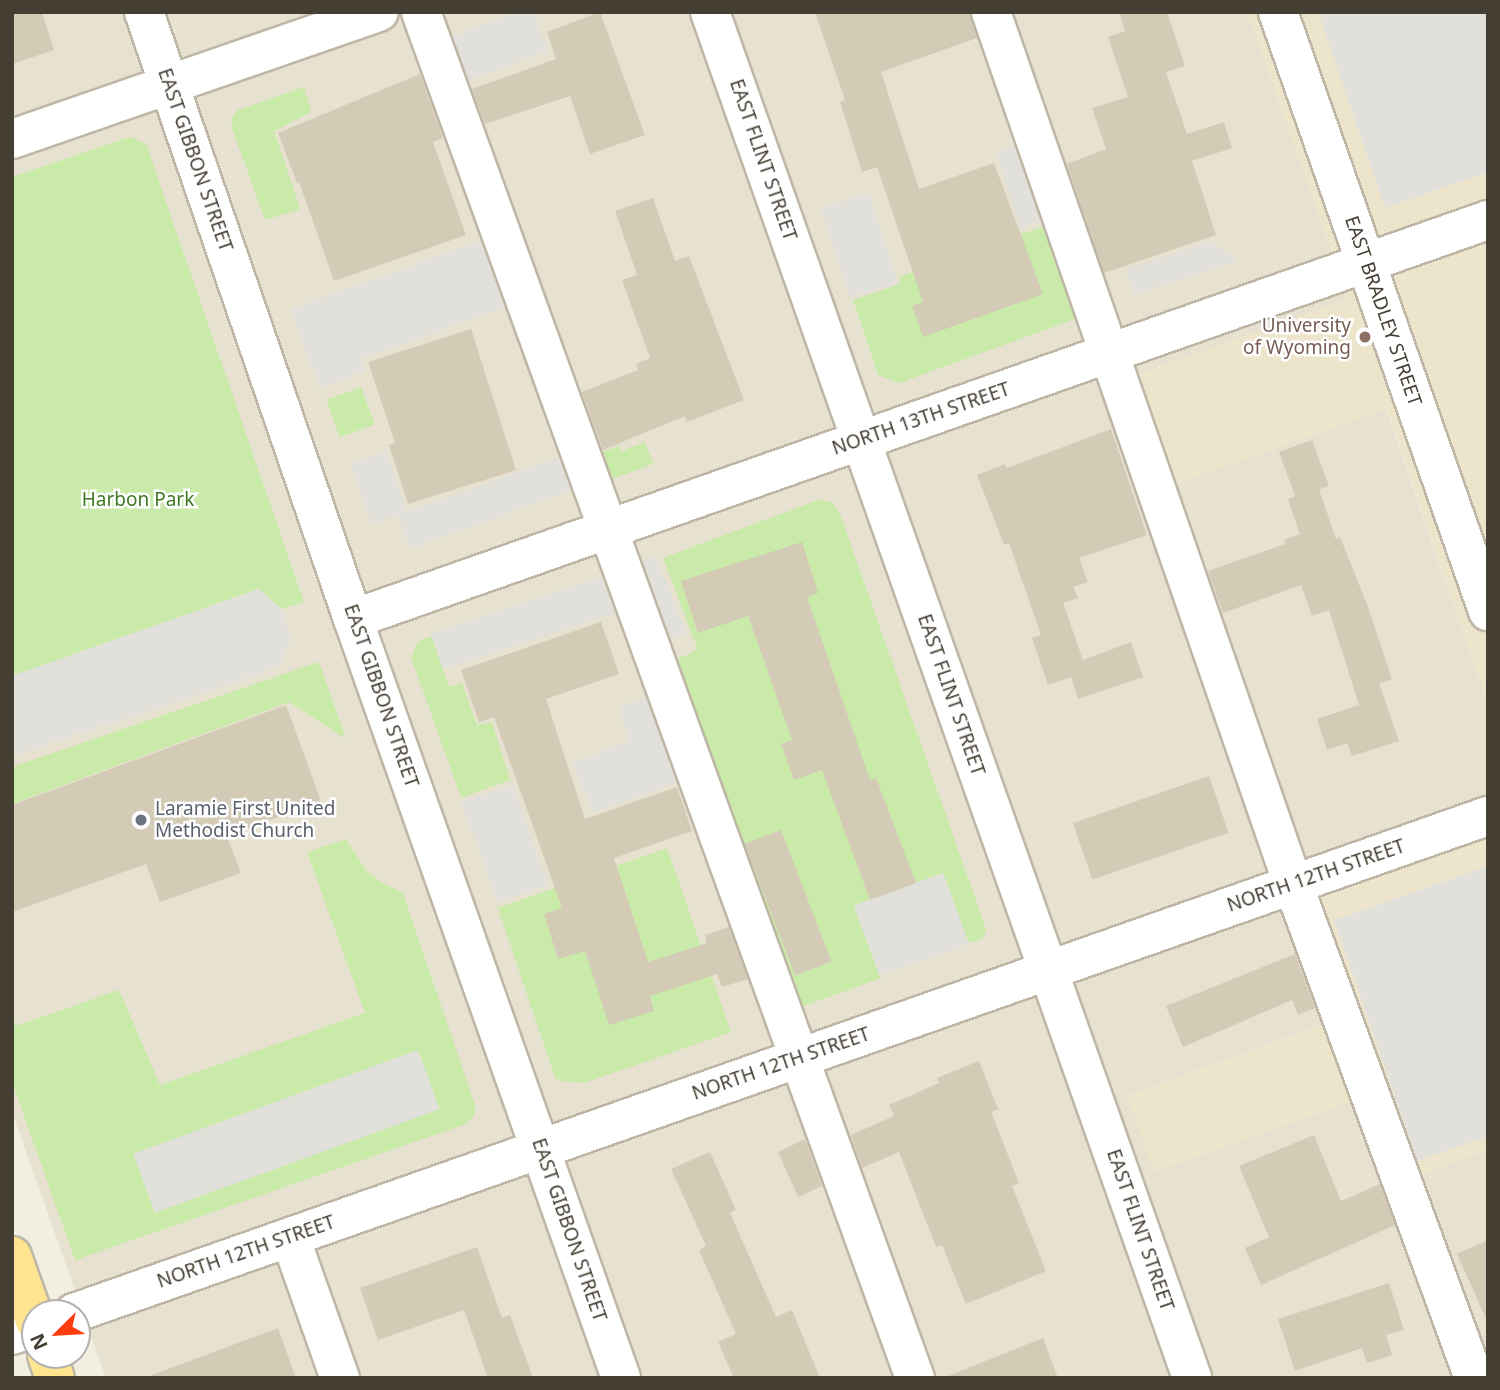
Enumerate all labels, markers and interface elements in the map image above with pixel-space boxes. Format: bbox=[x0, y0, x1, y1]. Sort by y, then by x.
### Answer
street label: EAST GIBBON STREET bbox=[153, 65, 237, 255]
street label: EAST FLINT STREET bbox=[725, 76, 801, 244]
street label: EAST BRADLEY STREET bbox=[1340, 213, 1426, 409]
place label: University of Wyoming bbox=[1243, 315, 1351, 359]
marker: University of Wyoming bbox=[1357, 329, 1373, 345]
street label: NORTH 13TH STREET bbox=[829, 378, 1013, 460]
park label: Harbon Park bbox=[82, 489, 194, 511]
street label: EAST GIBBON STREET bbox=[339, 601, 423, 791]
street label: EAST FLINT STREET bbox=[913, 611, 989, 779]
place label: Laramie First United Methodist Church bbox=[155, 798, 335, 842]
marker: Laramie First United Methodist Church bbox=[133, 812, 149, 828]
street label: NORTH 12TH STREET bbox=[1224, 835, 1408, 917]
street label: NORTH 12TH STREET bbox=[689, 1023, 873, 1105]
street label: EAST GIBBON STREET bbox=[527, 1135, 611, 1325]
street label: EAST FLINT STREET bbox=[1102, 1146, 1178, 1314]
street label: NORTH 12TH STREET bbox=[154, 1211, 338, 1293]
north arrow bbox=[21, 1299, 91, 1369]
text: N bbox=[24, 1329, 54, 1354]

